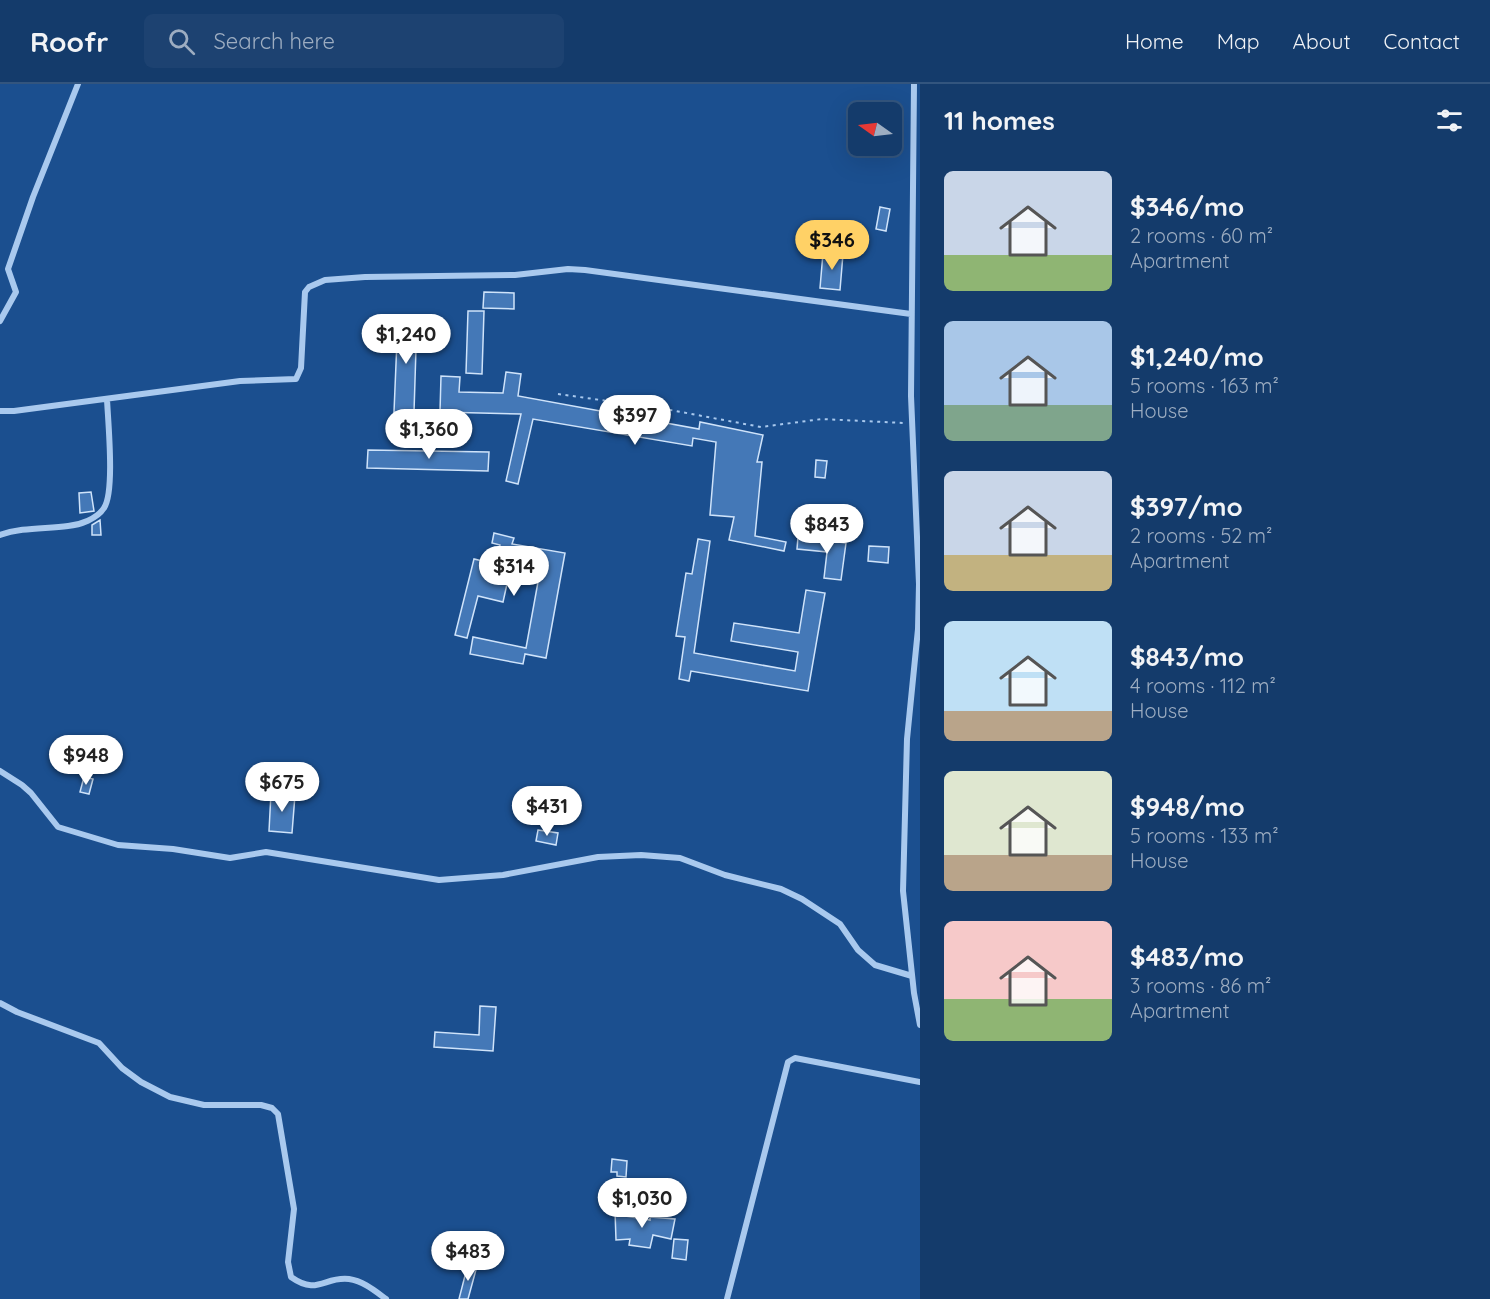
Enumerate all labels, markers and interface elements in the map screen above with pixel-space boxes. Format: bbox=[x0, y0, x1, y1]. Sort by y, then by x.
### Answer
search box bbox=[144, 14, 564, 68]
text: Roofr bbox=[30, 24, 108, 59]
icon: search bbox=[165, 25, 198, 58]
text: Search here bbox=[213, 27, 335, 55]
text: Home bbox=[1125, 28, 1184, 54]
text: Map bbox=[1217, 28, 1260, 54]
text: About bbox=[1293, 28, 1351, 54]
text: Contact bbox=[1384, 28, 1460, 54]
north arrow bbox=[848, 102, 902, 156]
map controls bbox=[848, 102, 902, 156]
text: 11 homes bbox=[944, 104, 1055, 137]
icon: filters bbox=[1433, 104, 1466, 137]
text: $346/mo bbox=[1130, 190, 1244, 223]
icon: home bbox=[992, 195, 1064, 267]
pin: $346 bbox=[796, 220, 868, 271]
text: 2 rooms · 60 m² bbox=[1130, 223, 1273, 248]
text: $346 bbox=[809, 227, 855, 252]
text: Apartment bbox=[1130, 248, 1230, 273]
pin: $1,240 bbox=[357, 314, 455, 365]
text: $1,240 bbox=[376, 321, 436, 346]
text: $1,240/mo bbox=[1130, 340, 1264, 373]
icon: home bbox=[992, 345, 1064, 417]
text: 5 rooms · 163 m² bbox=[1130, 373, 1279, 398]
pin: $397 bbox=[599, 395, 671, 446]
text: House bbox=[1130, 398, 1189, 423]
text: $397 bbox=[613, 402, 657, 427]
pin: $1,360 bbox=[380, 409, 478, 460]
text: $1,360 bbox=[399, 416, 459, 441]
text: $397/mo bbox=[1130, 490, 1243, 523]
icon: home bbox=[992, 495, 1064, 567]
pin: $843 bbox=[791, 504, 863, 555]
text: $843 bbox=[804, 511, 850, 536]
text: 2 rooms · 52 m² bbox=[1130, 523, 1272, 548]
pin: $314 bbox=[478, 546, 550, 597]
text: Apartment bbox=[1130, 548, 1230, 573]
text: $314 bbox=[493, 553, 535, 578]
text: $843/mo bbox=[1130, 640, 1244, 673]
icon: home bbox=[992, 645, 1064, 717]
text: 4 rooms · 112 m² bbox=[1130, 673, 1276, 698]
text: House bbox=[1130, 698, 1189, 723]
pin: $948 bbox=[50, 735, 122, 786]
text: $948 bbox=[63, 742, 109, 767]
pin: $675 bbox=[246, 762, 318, 813]
text: $675 bbox=[259, 769, 305, 794]
pin: $431 bbox=[511, 786, 583, 837]
text: $948/mo bbox=[1130, 790, 1245, 823]
text: $431 bbox=[526, 793, 568, 818]
icon: home bbox=[992, 795, 1064, 867]
text: 5 rooms · 133 m² bbox=[1130, 823, 1279, 848]
text: House bbox=[1130, 848, 1189, 873]
text: $483/mo bbox=[1130, 940, 1244, 973]
icon: home bbox=[992, 945, 1064, 1017]
text: 3 rooms · 86 m² bbox=[1130, 973, 1271, 998]
text: Apartment bbox=[1130, 998, 1230, 1023]
pin: $1,030 bbox=[593, 1178, 691, 1229]
text: $1,030 bbox=[612, 1185, 672, 1210]
pin: $483 bbox=[432, 1231, 504, 1282]
text: $483 bbox=[445, 1238, 491, 1263]

